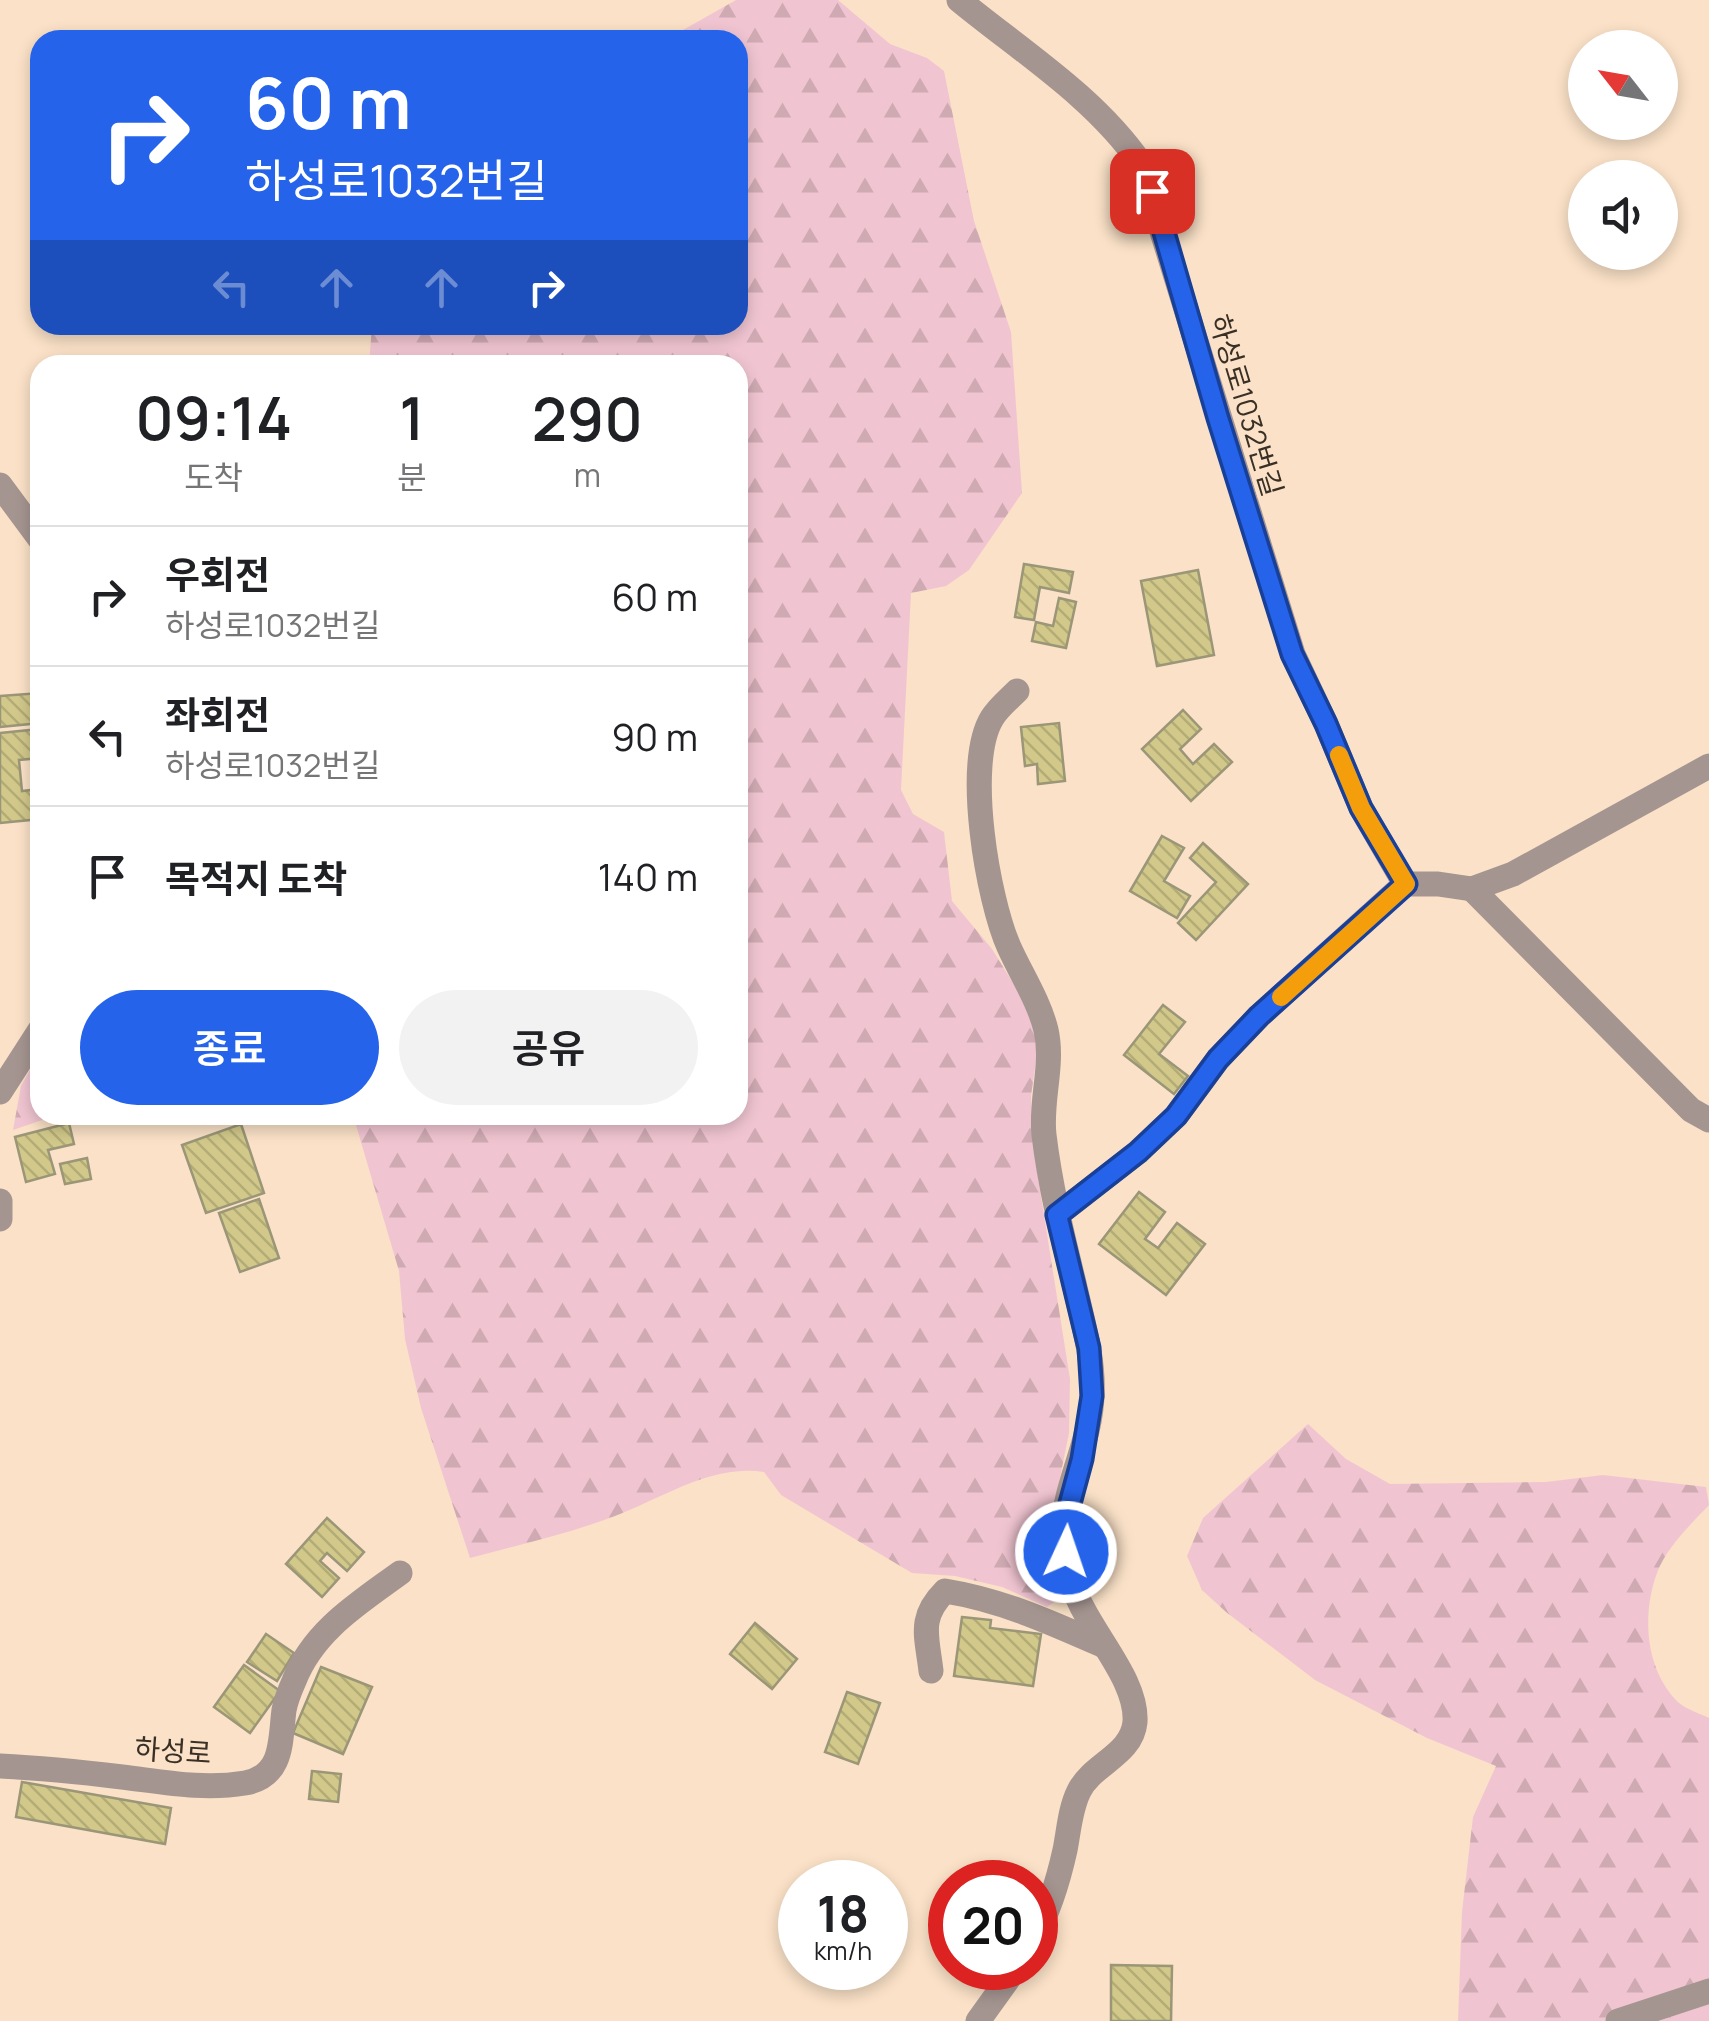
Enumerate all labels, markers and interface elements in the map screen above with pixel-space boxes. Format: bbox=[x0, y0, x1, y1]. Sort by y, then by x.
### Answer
north arrow bbox=[1568, 30, 1678, 140]
map controls bbox=[1568, 30, 1678, 270]
text: 60 m bbox=[245, 54, 412, 150]
icon: right bbox=[80, 70, 210, 200]
text: 하성로1032번길 bbox=[245, 149, 548, 211]
pin bbox=[1110, 149, 1195, 234]
button: sound bbox=[1568, 160, 1678, 270]
icon: arrive bbox=[1125, 164, 1180, 219]
icon: left bbox=[204, 260, 259, 315]
icon: ahead bbox=[309, 260, 364, 315]
icon: ahead bbox=[414, 260, 469, 315]
icon: right bbox=[519, 260, 574, 315]
street label: 하성로1032번길 bbox=[1201, 309, 1293, 501]
text: 09:14 bbox=[135, 376, 292, 458]
text: 1 bbox=[399, 376, 425, 458]
text: 290 bbox=[532, 377, 643, 459]
text: m bbox=[574, 453, 601, 497]
text: 도착 bbox=[184, 455, 243, 499]
text: 분 bbox=[397, 455, 427, 499]
text: 우회전 bbox=[165, 548, 270, 600]
icon: right bbox=[80, 569, 135, 624]
text: 60 m bbox=[611, 570, 698, 622]
text: 하성로1032번길 bbox=[165, 603, 380, 647]
text: 좌회전 bbox=[165, 688, 270, 740]
icon: left bbox=[80, 709, 135, 764]
text: 90 m bbox=[611, 710, 698, 762]
text: 하성로1032번길 bbox=[165, 743, 380, 787]
icon: arrive bbox=[80, 849, 135, 904]
text: 140 m bbox=[598, 850, 698, 902]
text: 목적지 도착 bbox=[165, 852, 347, 904]
button: 종료 bbox=[80, 990, 379, 1105]
button: 공유 bbox=[399, 990, 698, 1105]
position arrow bbox=[1014, 1500, 1118, 1604]
street label: 하성로 bbox=[133, 1728, 213, 1772]
speed limit sign: 20 bbox=[928, 1860, 1058, 1990]
text: 18 bbox=[817, 1879, 869, 1947]
text: km/h bbox=[814, 1933, 872, 1968]

